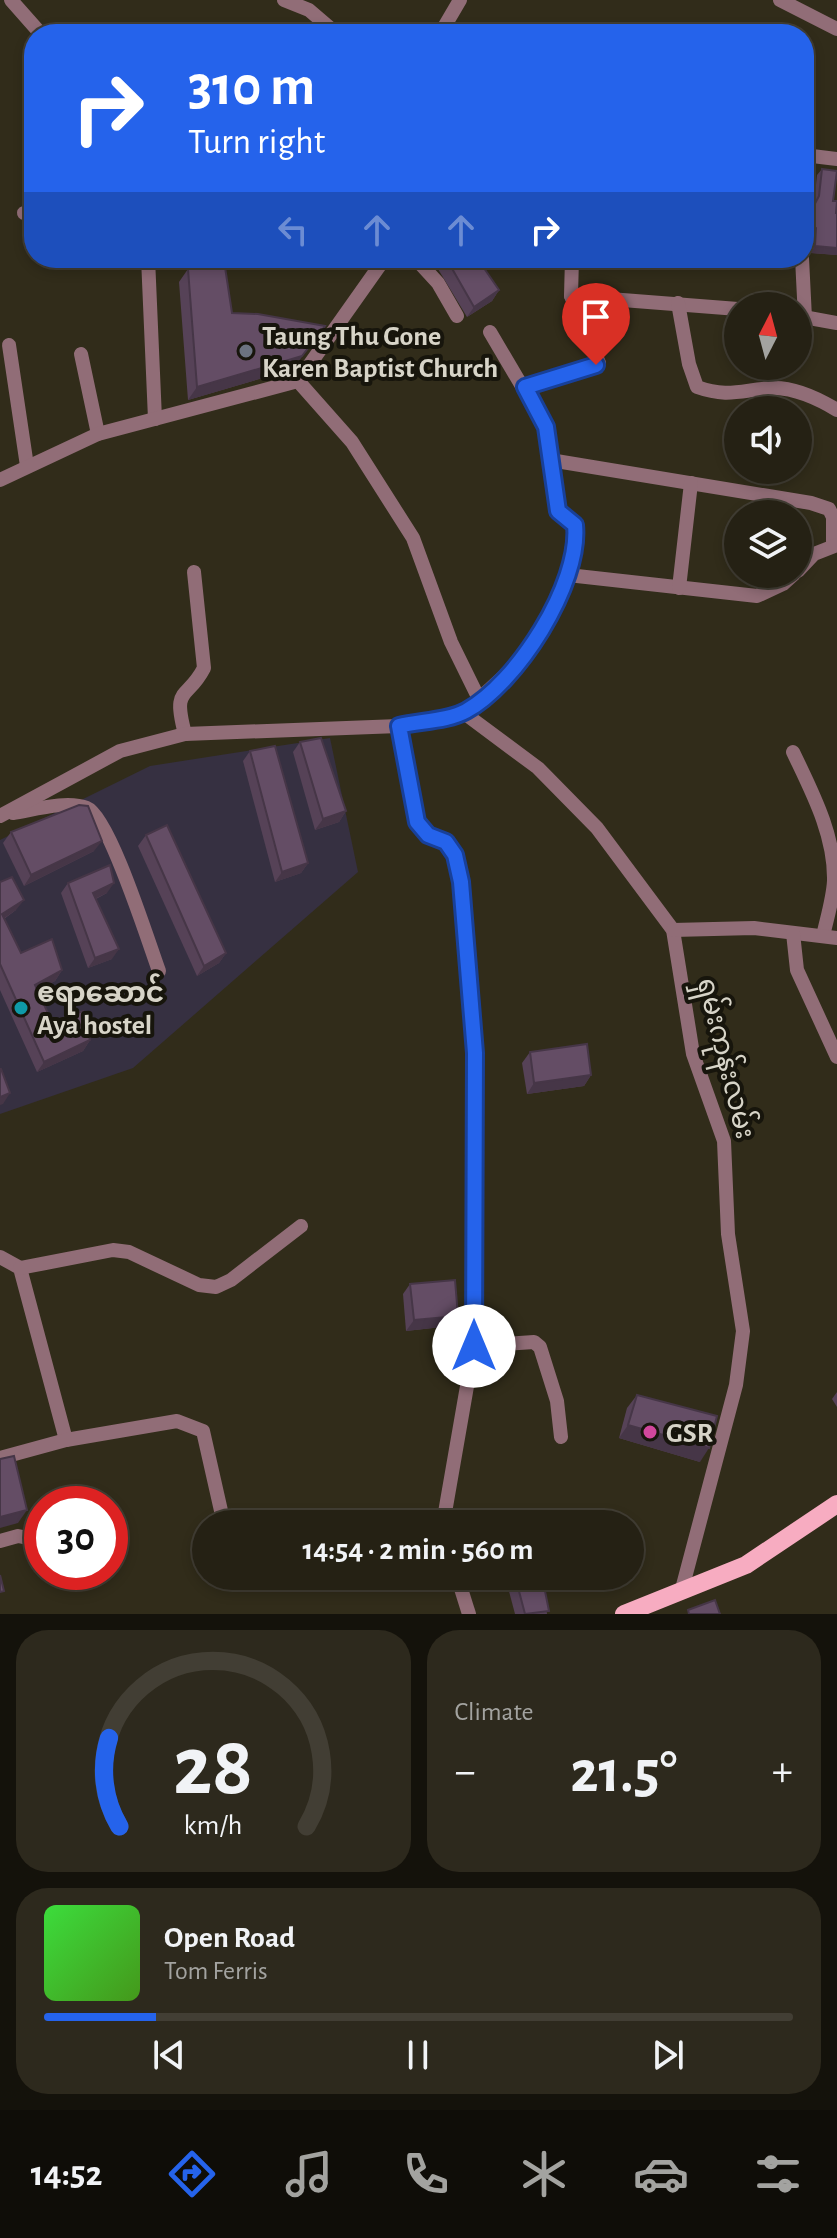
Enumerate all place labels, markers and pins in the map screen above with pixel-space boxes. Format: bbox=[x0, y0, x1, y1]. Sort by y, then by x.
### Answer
pin bbox=[562, 283, 630, 365]
place label: Taung Thu Gone Karen Baptist Church bbox=[262, 323, 498, 383]
marker: Taung Thu Gone Karen Baptist Church bbox=[237, 342, 255, 360]
place label: ဧရာဆောင် Aya hostel bbox=[37, 973, 164, 1040]
marker: ဧရာဆောင် Aya hostel bbox=[12, 999, 30, 1017]
place label: GSR bbox=[666, 1420, 713, 1448]
marker: GSR bbox=[641, 1423, 659, 1441]

